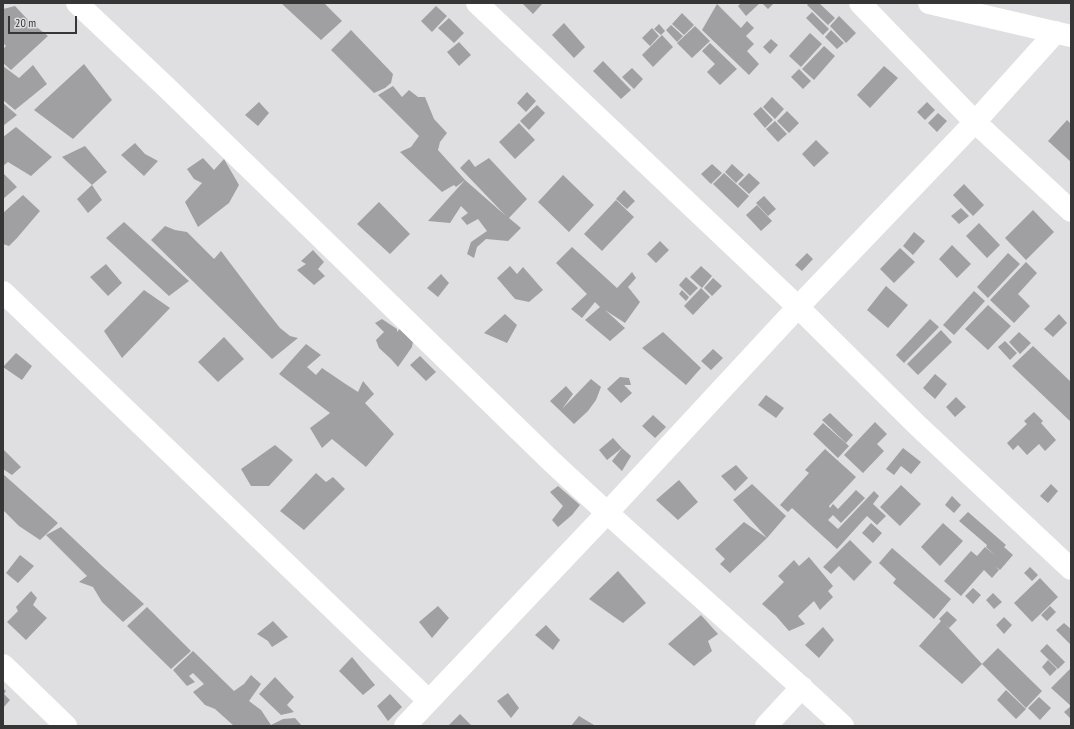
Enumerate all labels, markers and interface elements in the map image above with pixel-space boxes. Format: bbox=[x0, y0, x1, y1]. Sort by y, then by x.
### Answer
scale bar bbox=[10, 8, 79, 34]
text: 20 m bbox=[15, 15, 36, 30]

